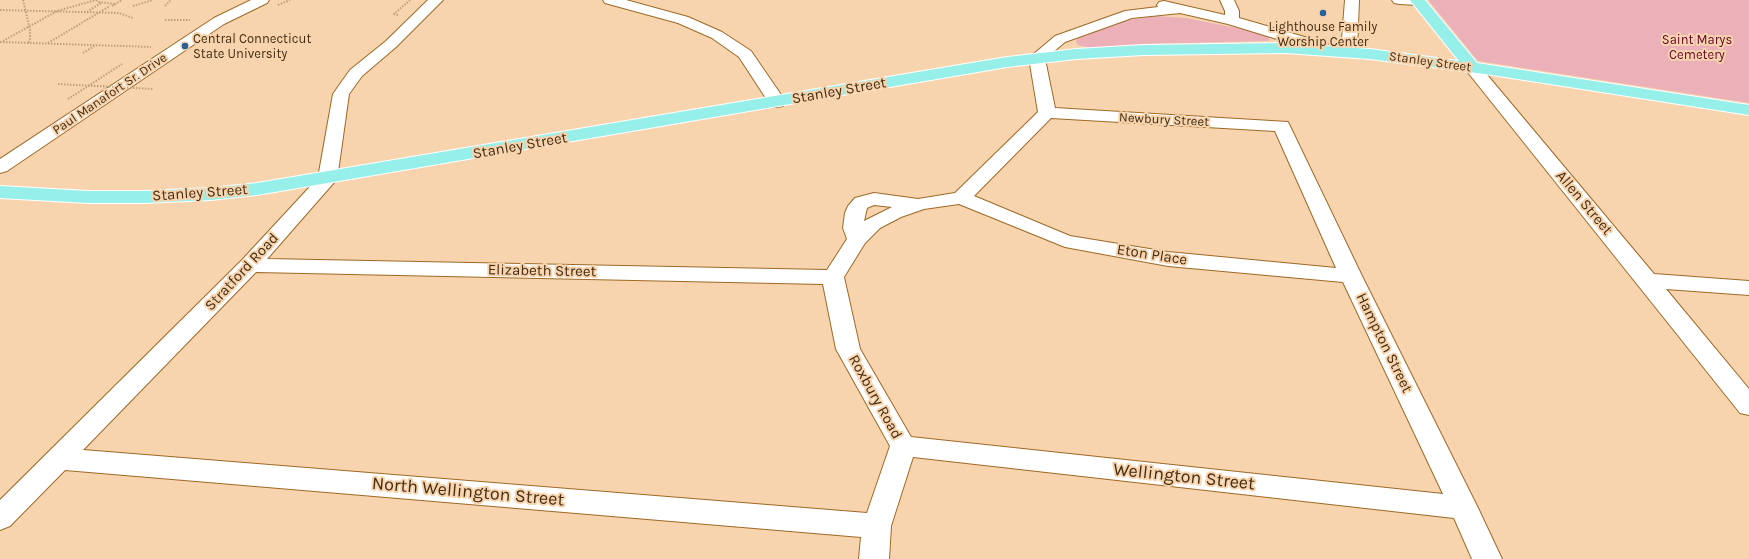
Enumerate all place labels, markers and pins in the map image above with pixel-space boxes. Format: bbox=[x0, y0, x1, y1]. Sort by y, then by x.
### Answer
marker: Lighthouse Family Worship Center bbox=[1318, 8, 1328, 18]
place label: Lighthouse Family Worship Center bbox=[1269, 19, 1377, 50]
place label: Central Connecticut State University bbox=[193, 31, 311, 62]
marker: Central Connecticut State University bbox=[180, 41, 190, 51]

